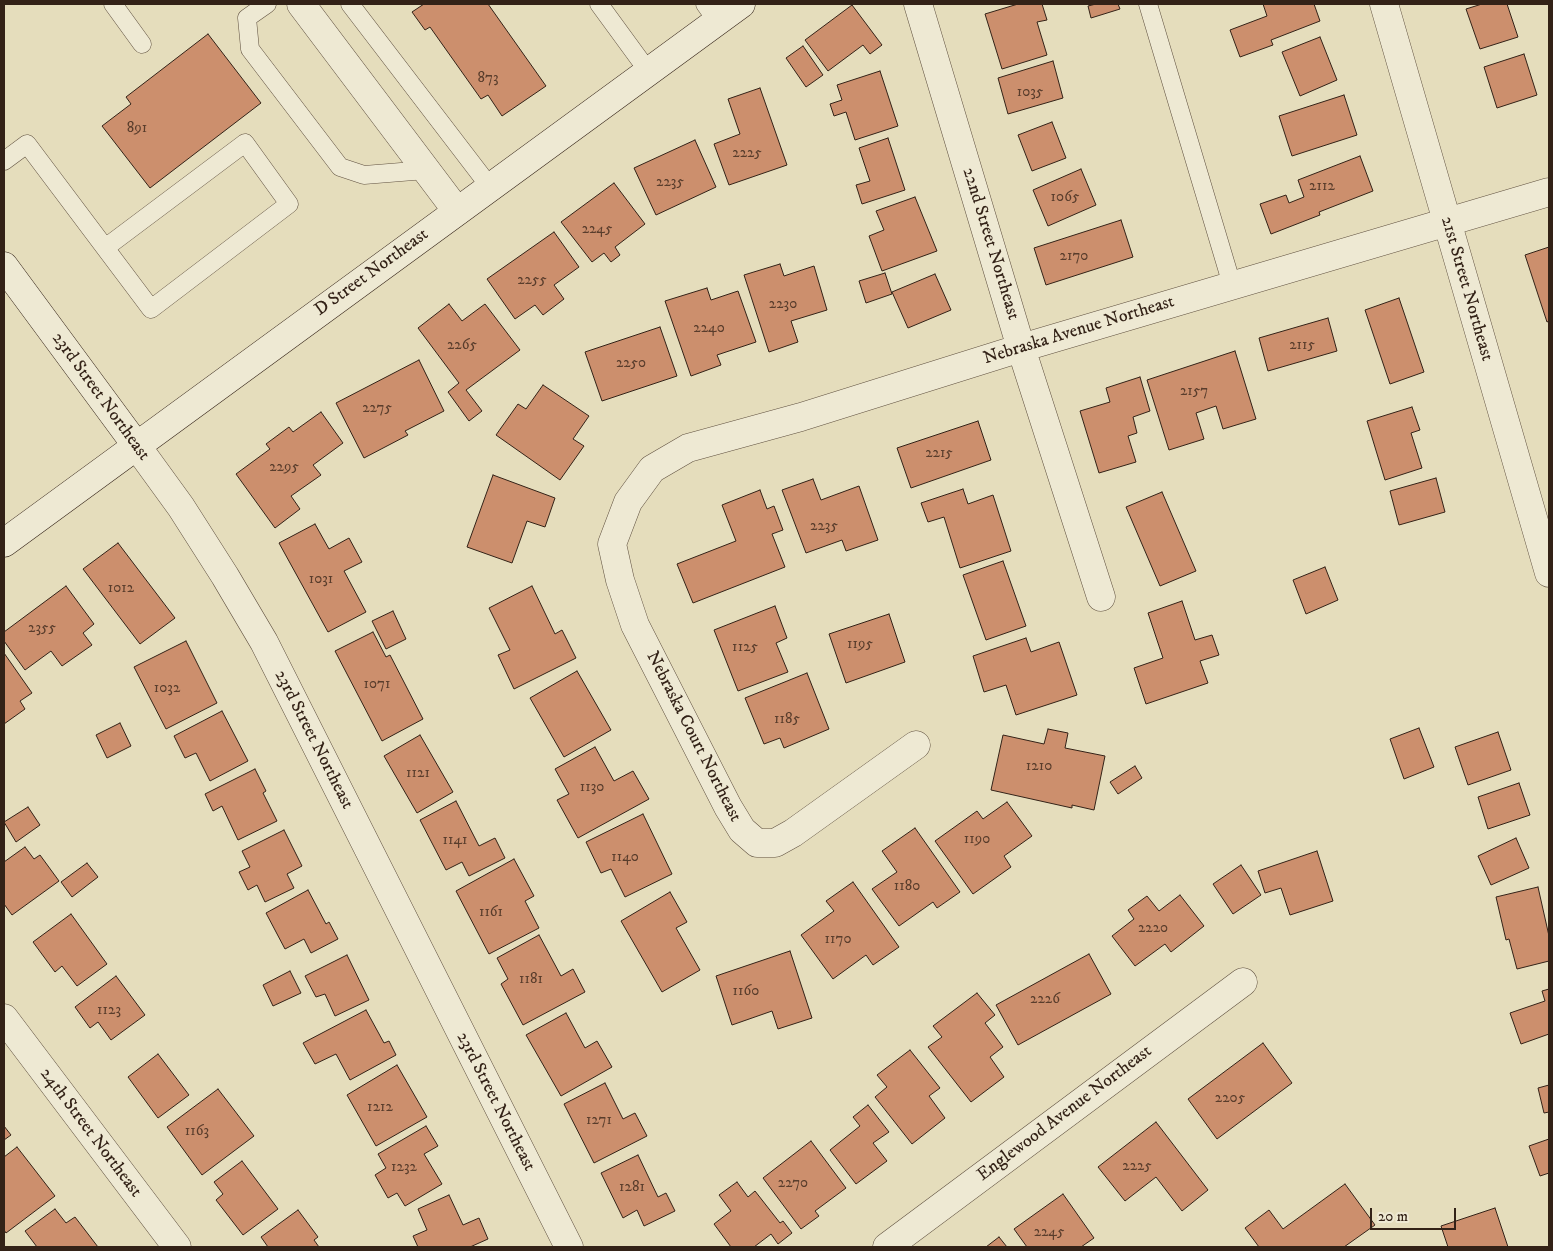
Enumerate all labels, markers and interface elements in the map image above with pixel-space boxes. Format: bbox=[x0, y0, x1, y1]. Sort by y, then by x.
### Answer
house number: 873 bbox=[477, 70, 499, 88]
house number: 1035 bbox=[1017, 84, 1043, 102]
house number: 891 bbox=[127, 120, 147, 138]
house number: 2225 bbox=[732, 145, 762, 163]
street label: 22nd Street Northeast bbox=[957, 165, 1023, 323]
house number: 2235 bbox=[656, 174, 684, 192]
house number: 2112 bbox=[1309, 178, 1335, 196]
house number: 1065 bbox=[1051, 189, 1079, 207]
street label: 21st Street Northeast bbox=[1435, 214, 1497, 364]
house number: 2245 bbox=[582, 221, 612, 239]
street label: D Street Northeast bbox=[311, 224, 433, 322]
house number: 2170 bbox=[1060, 248, 1088, 266]
house number: 2255 bbox=[517, 272, 547, 290]
street label: Nebraska Avenue Northeast bbox=[981, 292, 1177, 370]
house number: 2230 bbox=[769, 296, 797, 314]
house number: 2240 bbox=[693, 320, 725, 338]
street label: 23rd Street Northeast bbox=[46, 329, 154, 465]
house number: 2265 bbox=[447, 337, 477, 355]
house number: 2115 bbox=[1289, 337, 1315, 355]
house number: 2250 bbox=[616, 355, 646, 373]
house number: 2157 bbox=[1180, 383, 1208, 401]
house number: 2275 bbox=[362, 400, 392, 418]
house number: 2215 bbox=[925, 445, 953, 463]
house number: 2295 bbox=[269, 459, 299, 477]
house number: 2235 bbox=[810, 518, 838, 536]
house number: 1031 bbox=[309, 571, 333, 589]
house number: 1012 bbox=[108, 580, 134, 598]
house number: 2355 bbox=[28, 620, 56, 638]
house number: 1195 bbox=[847, 636, 873, 654]
house number: 1125 bbox=[732, 639, 758, 657]
street label: Nebraska Court Northeast bbox=[641, 648, 745, 826]
street label: 23rd Street Northeast bbox=[269, 667, 357, 813]
house number: 1071 bbox=[364, 676, 390, 694]
house number: 1032 bbox=[154, 680, 180, 698]
house number: 1185 bbox=[774, 711, 800, 729]
house number: 1210 bbox=[1026, 758, 1052, 776]
house number: 1121 bbox=[406, 765, 430, 783]
house number: 1130 bbox=[580, 779, 604, 797]
house number: 1190 bbox=[964, 831, 990, 849]
house number: 1141 bbox=[442, 832, 468, 850]
house number: 1140 bbox=[611, 849, 639, 867]
house number: 1180 bbox=[894, 878, 920, 896]
house number: 1161 bbox=[479, 904, 503, 922]
house number: 2220 bbox=[1138, 920, 1168, 938]
house number: 1170 bbox=[825, 931, 851, 949]
house number: 1181 bbox=[519, 971, 543, 989]
house number: 1160 bbox=[733, 983, 759, 1001]
house number: 2226 bbox=[1030, 991, 1060, 1009]
house number: 1123 bbox=[97, 1002, 121, 1020]
street label: 23rd Street Northeast bbox=[451, 1029, 539, 1175]
street label: Englewood Avenue Northeast bbox=[973, 1041, 1157, 1187]
street label: 24th Street Northeast bbox=[34, 1064, 146, 1202]
house number: 2205 bbox=[1215, 1090, 1245, 1108]
house number: 1212 bbox=[367, 1099, 393, 1117]
house number: 1271 bbox=[586, 1112, 612, 1130]
house number: 1163 bbox=[185, 1123, 209, 1141]
house number: 2225 bbox=[1122, 1158, 1152, 1176]
house number: 1232 bbox=[391, 1159, 417, 1177]
house number: 2270 bbox=[778, 1175, 808, 1193]
house number: 1281 bbox=[619, 1179, 645, 1197]
scale bar bbox=[1373, 1198, 1459, 1230]
text: 20 m bbox=[1378, 1207, 1408, 1226]
house number: 2245 bbox=[1034, 1224, 1064, 1242]

